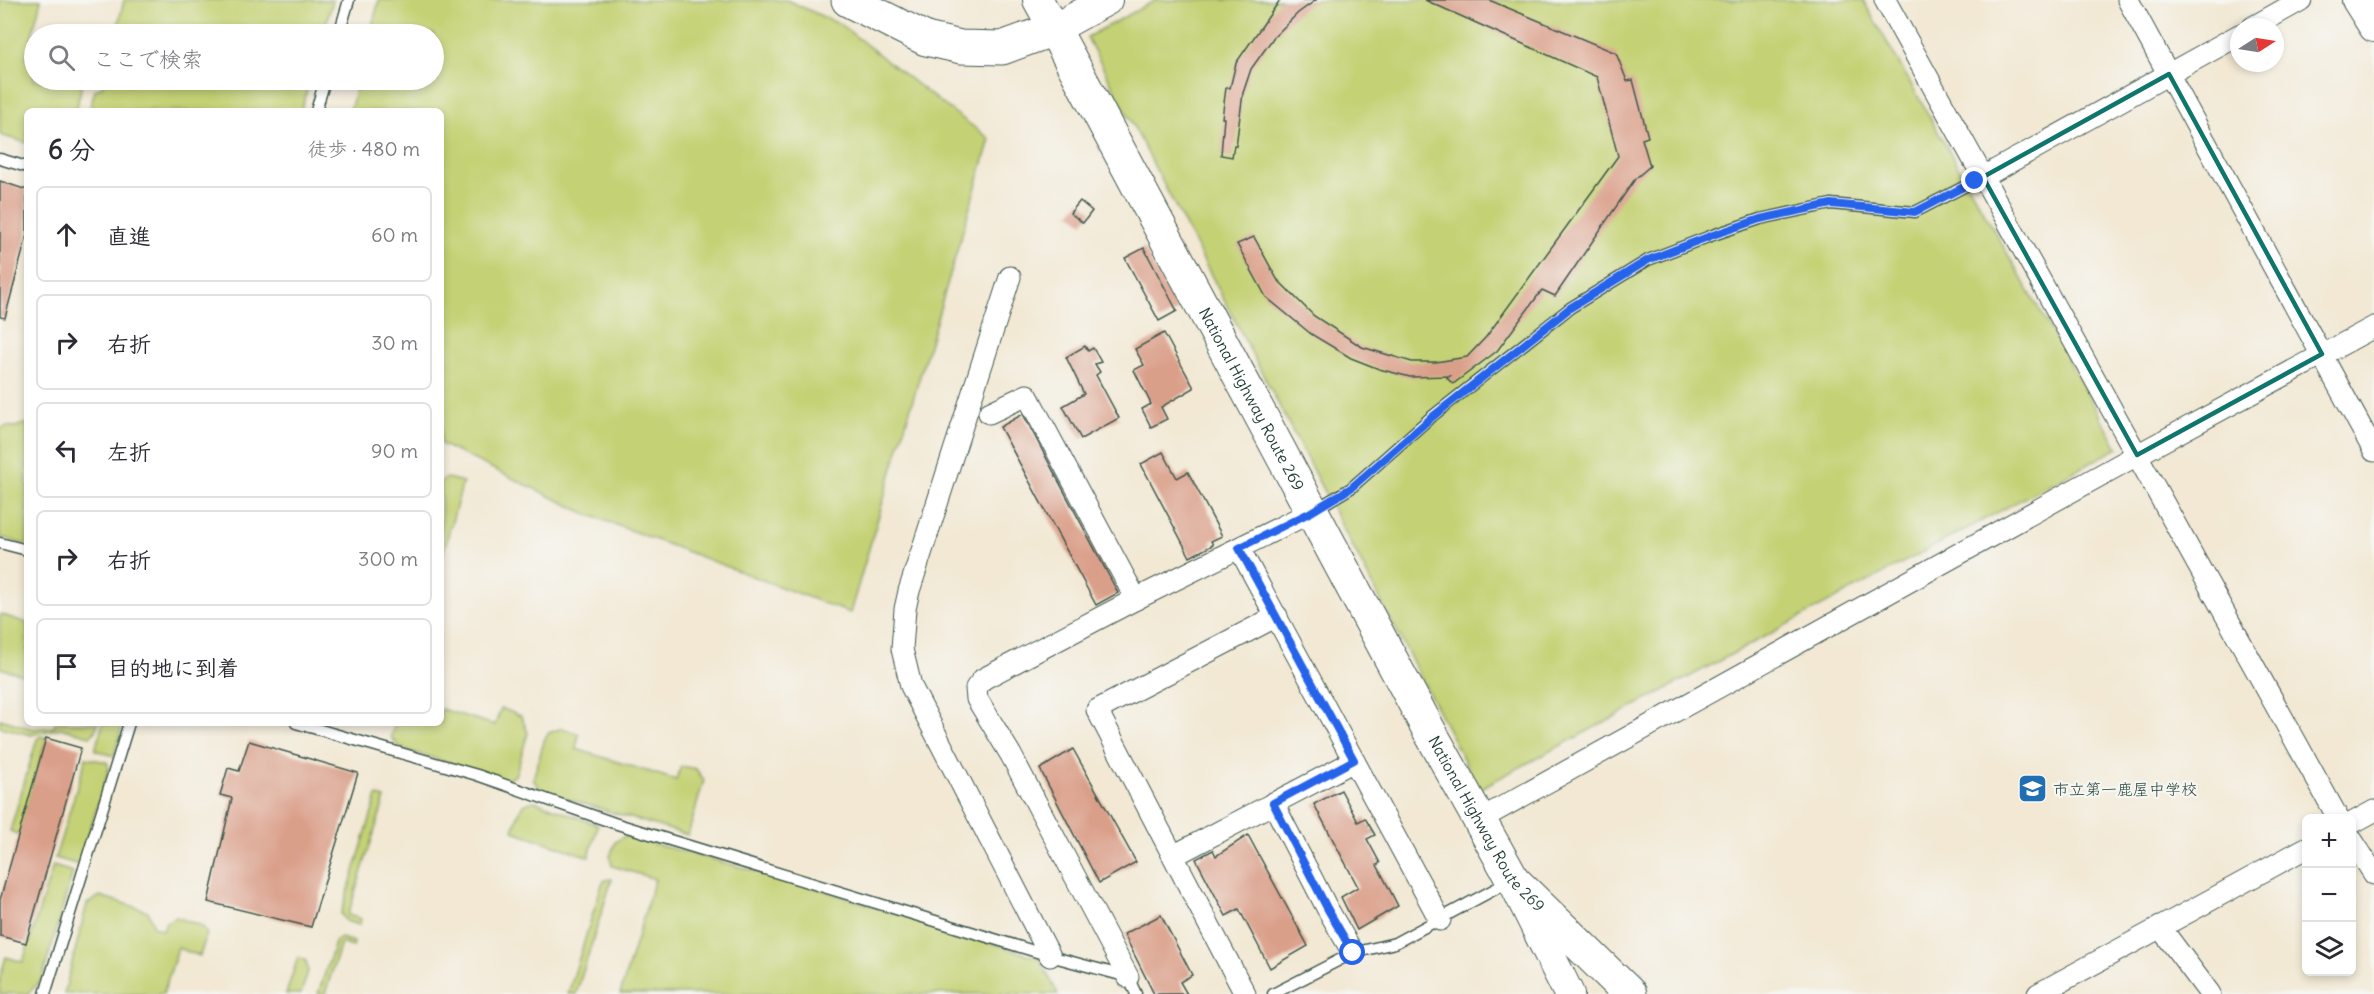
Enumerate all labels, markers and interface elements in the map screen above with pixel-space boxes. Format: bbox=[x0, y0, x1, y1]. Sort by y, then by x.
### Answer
north arrow bbox=[2230, 18, 2284, 72]
search box bbox=[24, 24, 444, 90]
icon: search bbox=[45, 41, 78, 74]
text: ここで検索 bbox=[93, 45, 203, 73]
text: 6 分 bbox=[48, 133, 95, 166]
text: 徒歩 · 480 m bbox=[308, 136, 420, 161]
route end bbox=[1961, 167, 1987, 193]
icon: ahead bbox=[50, 218, 83, 251]
text: 直進 bbox=[107, 222, 151, 250]
text: 60 m bbox=[371, 222, 418, 247]
street label: National Highway Route 269 bbox=[1195, 304, 1309, 494]
icon: right bbox=[50, 326, 83, 359]
text: 右折 bbox=[107, 330, 151, 358]
text: 30 m bbox=[371, 330, 418, 355]
icon: left bbox=[50, 434, 83, 467]
text: 左折 bbox=[107, 438, 151, 466]
text: 90 m bbox=[371, 438, 418, 463]
icon: right bbox=[50, 542, 83, 575]
text: 右折 bbox=[107, 546, 151, 574]
text: 300 m bbox=[358, 546, 418, 571]
icon: arrive bbox=[50, 650, 83, 683]
text: 目的地に到着 bbox=[107, 654, 239, 682]
street label: National Highway Route 269 bbox=[1424, 732, 1549, 916]
school or university icon: 市立第一鹿屋中学校 bbox=[2016, 773, 2048, 805]
place label: 市立第一鹿屋中学校 bbox=[2053, 779, 2197, 799]
map controls bbox=[2302, 814, 2356, 976]
button: + bbox=[2302, 814, 2356, 868]
button: − bbox=[2302, 868, 2356, 922]
button: layers bbox=[2302, 922, 2356, 976]
route start bbox=[1339, 939, 1365, 965]

